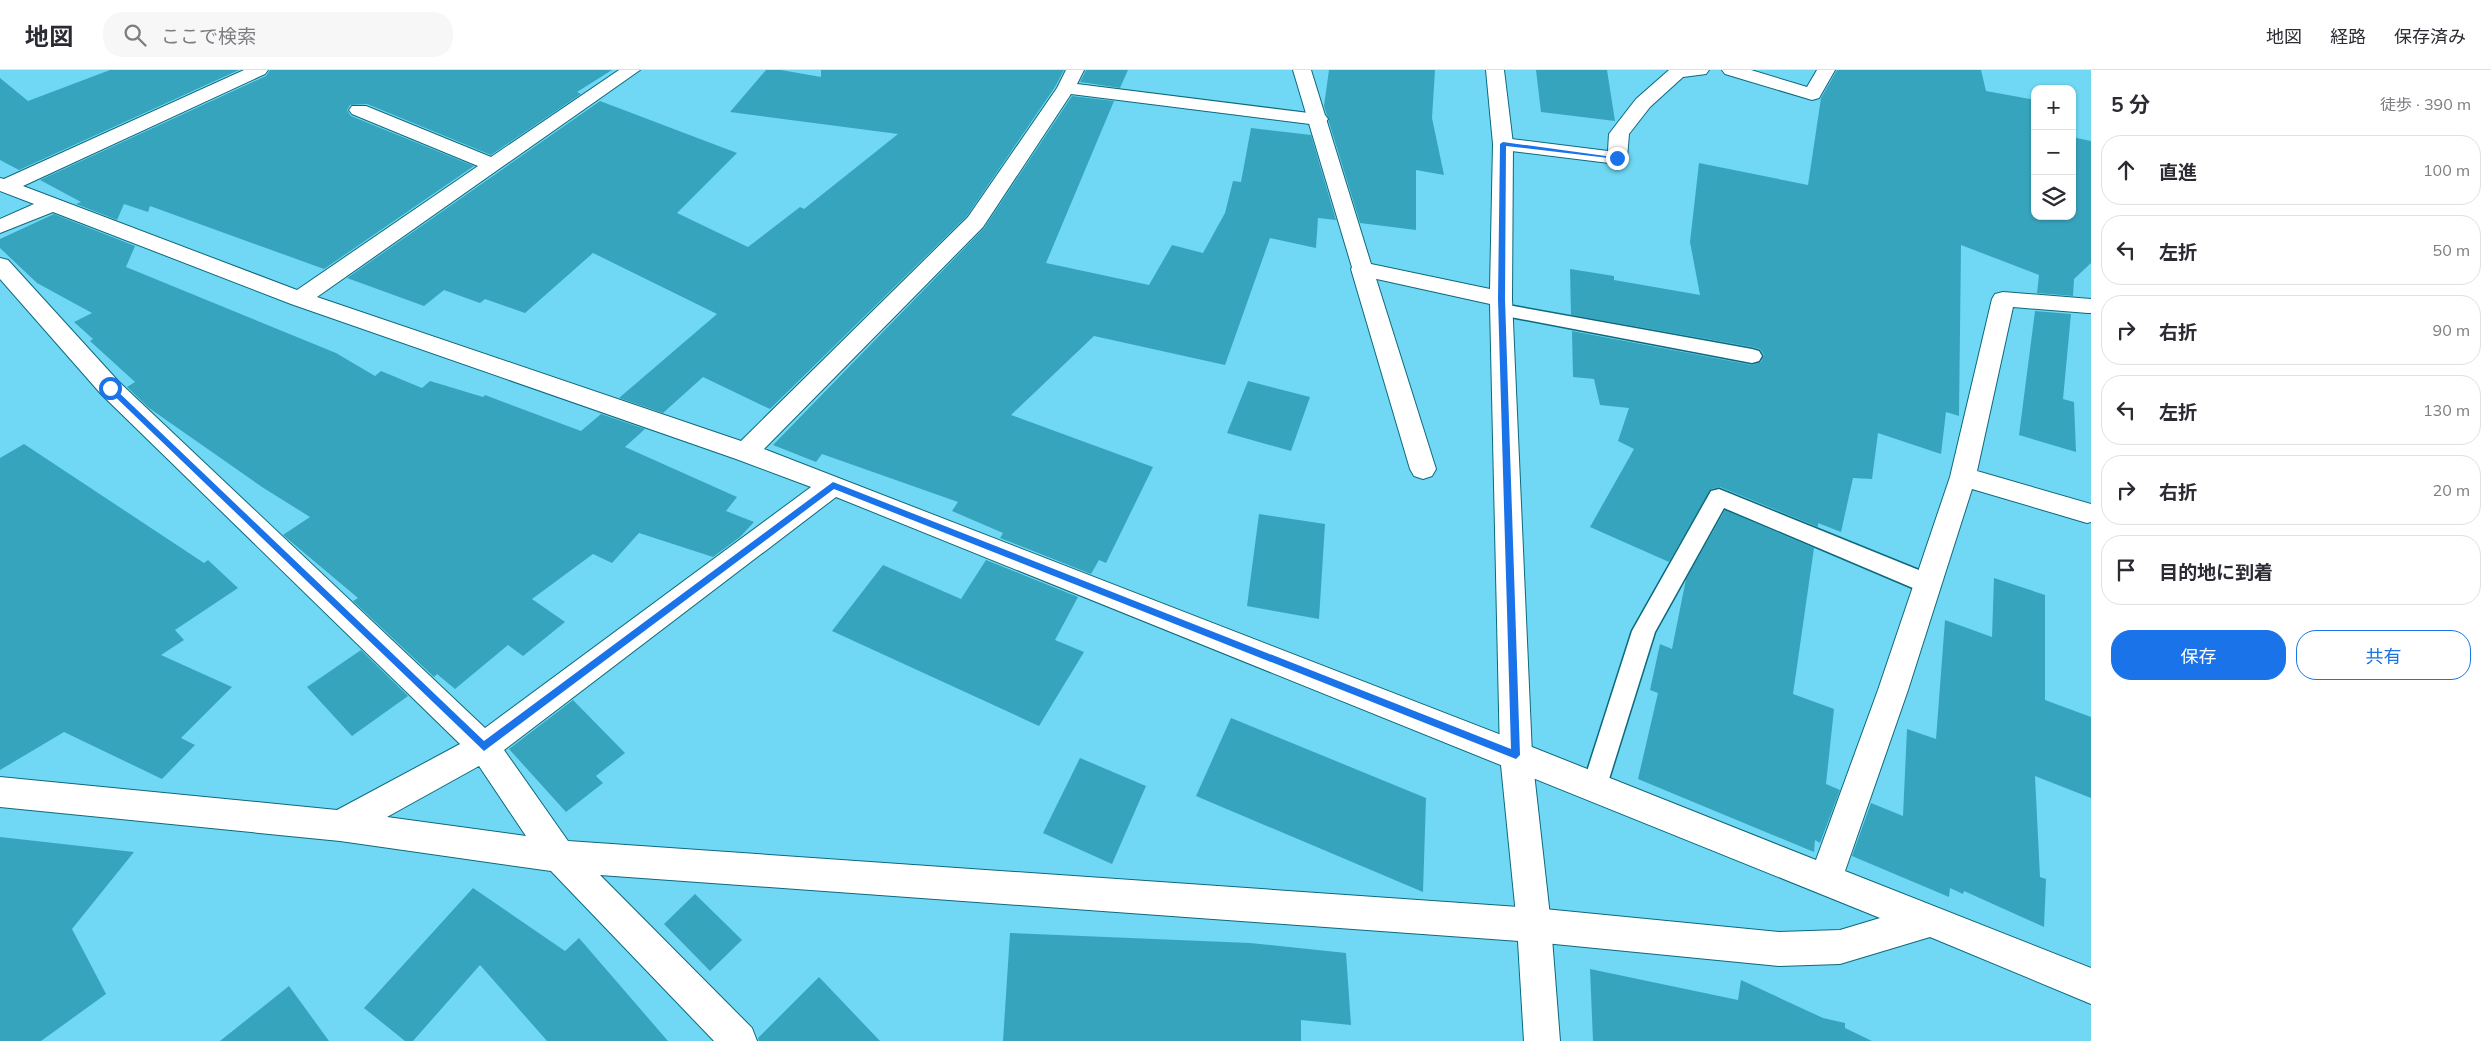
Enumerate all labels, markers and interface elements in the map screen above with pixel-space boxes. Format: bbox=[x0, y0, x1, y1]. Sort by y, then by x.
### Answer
search box bbox=[103, 12, 453, 57]
text: 地図 bbox=[25, 21, 73, 51]
icon: search bbox=[121, 21, 149, 49]
text: ここで検索 bbox=[161, 24, 256, 48]
text: 地図 bbox=[2266, 25, 2302, 48]
text: 経路 bbox=[2330, 25, 2366, 48]
text: 保存済み bbox=[2394, 25, 2466, 48]
map controls bbox=[2031, 85, 2076, 220]
button: + bbox=[2031, 85, 2076, 130]
text: 5 分 bbox=[2111, 91, 2150, 117]
text: 徒歩 · 390 m bbox=[2380, 94, 2471, 114]
button: − bbox=[2031, 130, 2076, 175]
route end bbox=[1606, 147, 1629, 170]
icon: ahead bbox=[2112, 156, 2140, 184]
text: 直進 bbox=[2159, 160, 2197, 184]
text: 100 m bbox=[2423, 160, 2470, 180]
button: layers bbox=[2031, 175, 2076, 220]
icon: left bbox=[2112, 236, 2140, 264]
text: 左折 bbox=[2159, 240, 2197, 264]
text: 50 m bbox=[2433, 240, 2470, 260]
icon: right bbox=[2112, 316, 2140, 344]
text: 右折 bbox=[2159, 320, 2197, 344]
text: 90 m bbox=[2433, 320, 2470, 340]
route start bbox=[99, 377, 122, 400]
icon: left bbox=[2112, 396, 2140, 424]
text: 左折 bbox=[2159, 400, 2197, 424]
text: 130 m bbox=[2423, 400, 2470, 420]
icon: right bbox=[2112, 476, 2140, 504]
text: 右折 bbox=[2159, 480, 2197, 504]
text: 20 m bbox=[2433, 480, 2470, 500]
icon: arrive bbox=[2112, 556, 2140, 584]
text: 目的地に到着 bbox=[2159, 560, 2273, 584]
button: 保存 bbox=[2111, 630, 2286, 680]
button: 共有 bbox=[2296, 630, 2471, 680]

